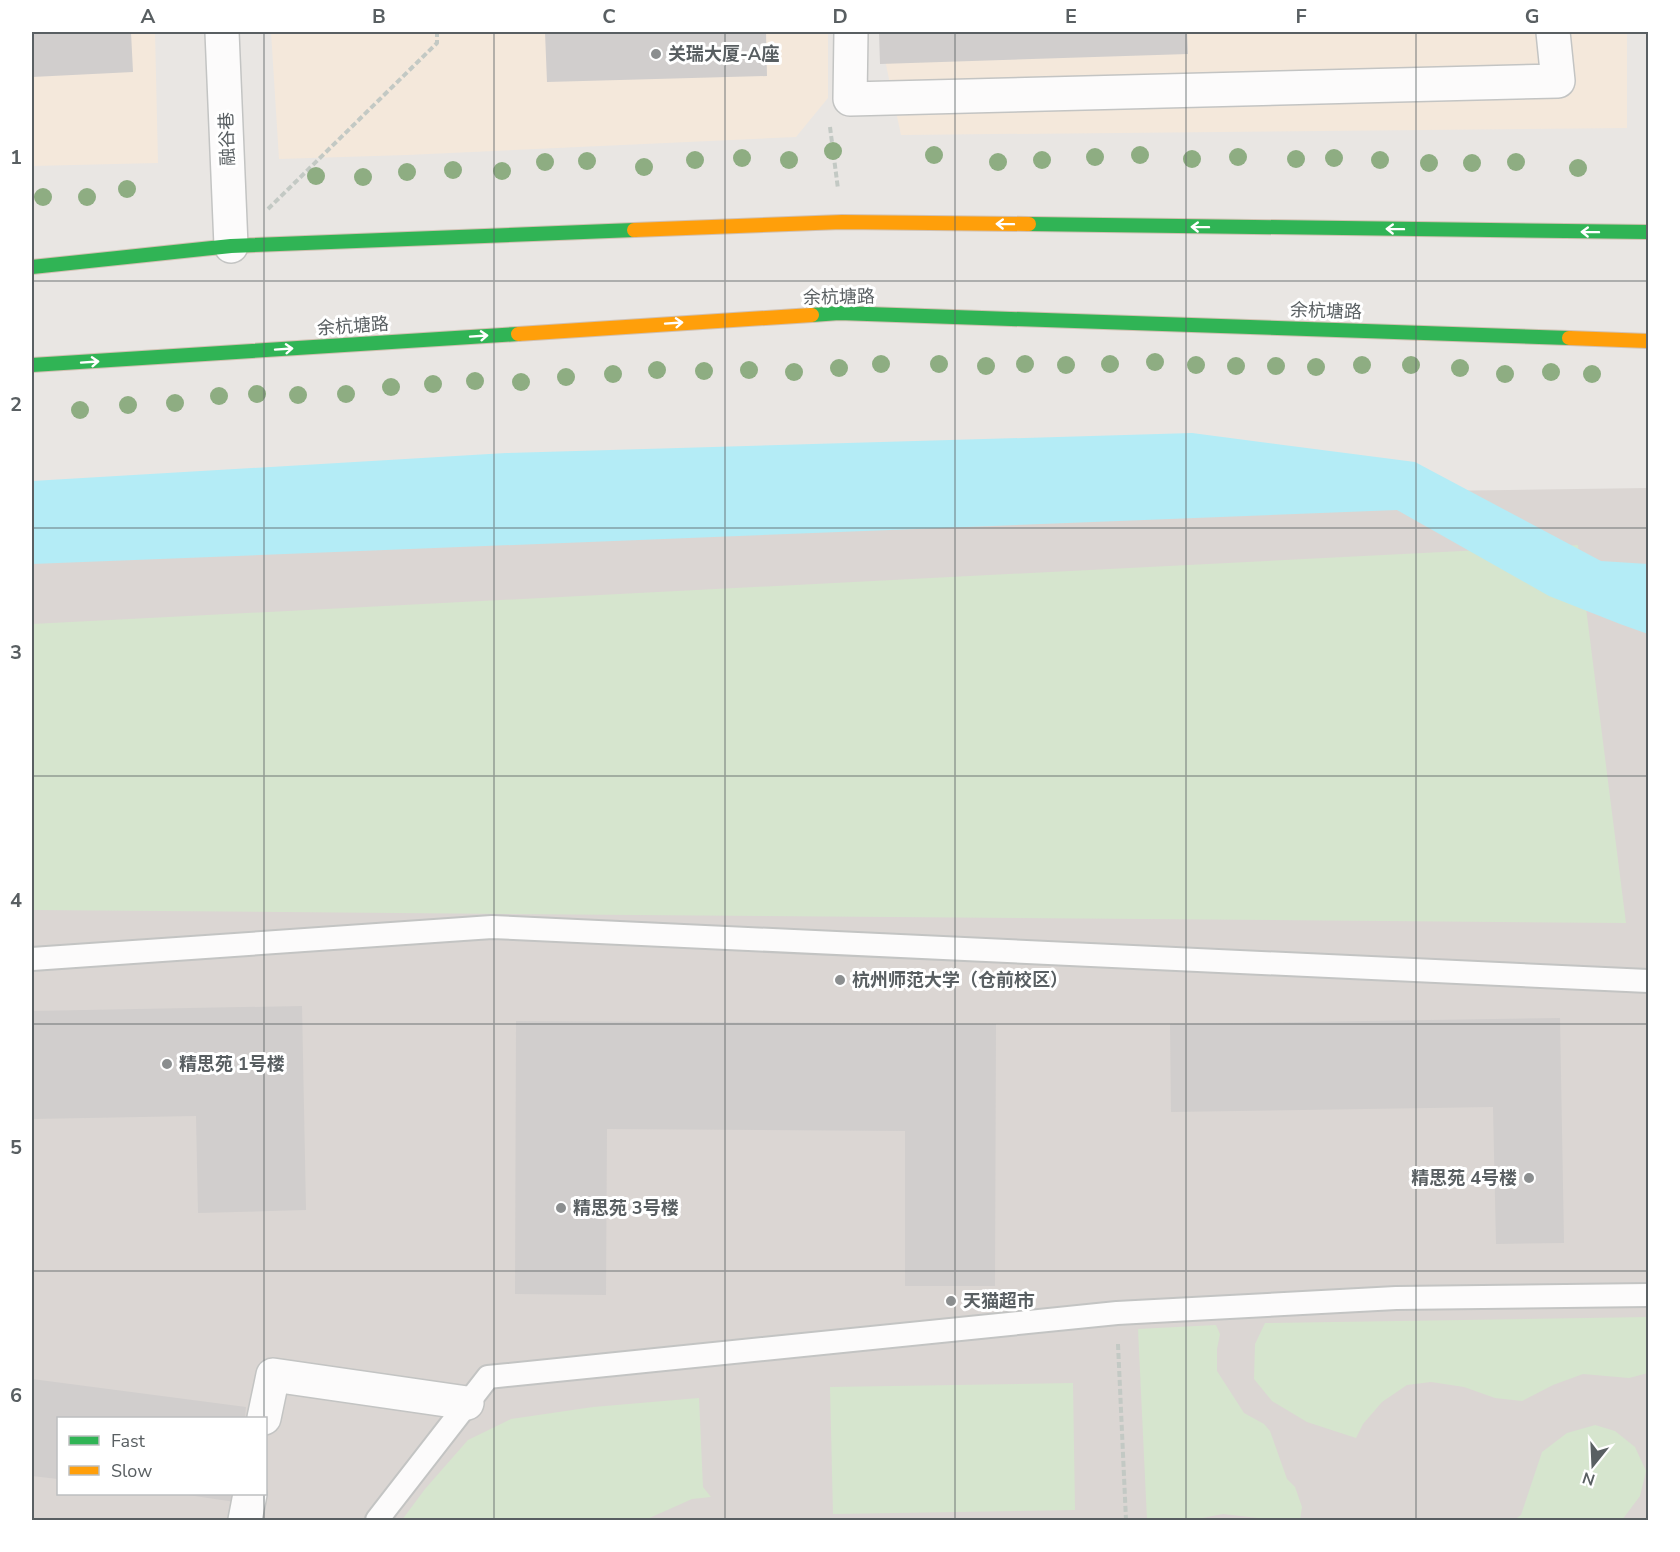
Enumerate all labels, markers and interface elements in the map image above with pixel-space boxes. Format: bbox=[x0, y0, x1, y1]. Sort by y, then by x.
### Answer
text: A bbox=[141, 3, 156, 30]
text: B bbox=[372, 3, 386, 30]
text: C bbox=[602, 3, 616, 30]
text: D bbox=[832, 3, 848, 30]
text: E bbox=[1065, 3, 1077, 30]
text: F bbox=[1295, 3, 1307, 30]
text: G bbox=[1525, 3, 1539, 30]
place label: 关瑞大厦-A座 bbox=[668, 42, 779, 66]
marker: 关瑞大厦-A座 bbox=[649, 47, 663, 61]
street label: 融谷巷 bbox=[214, 112, 240, 166]
text: 1 bbox=[10, 144, 22, 171]
one-way arrow bbox=[996, 218, 1016, 230]
one-way arrow bbox=[1191, 221, 1211, 233]
one-way arrow bbox=[1386, 223, 1406, 235]
one-way arrow bbox=[1581, 226, 1601, 238]
street label: 余杭塘路 bbox=[803, 284, 875, 310]
street label: 余杭塘路 bbox=[1290, 298, 1362, 324]
street label: 余杭塘路 bbox=[316, 312, 390, 340]
one-way arrow bbox=[663, 318, 683, 329]
one-way arrow bbox=[469, 330, 489, 341]
one-way arrow bbox=[274, 343, 294, 354]
one-way arrow bbox=[79, 356, 99, 367]
text: 2 bbox=[10, 391, 22, 418]
text: 3 bbox=[10, 639, 22, 666]
text: 4 bbox=[10, 887, 22, 914]
place label: 杭州师范大学（仓前校区） bbox=[852, 968, 1068, 992]
marker: 杭州师范大学（仓前校区） bbox=[833, 973, 847, 987]
place label: 精思苑 1号楼 bbox=[179, 1052, 285, 1076]
marker: 精思苑 1号楼 bbox=[160, 1057, 174, 1071]
text: 5 bbox=[10, 1134, 22, 1161]
place label: 精思苑 4号楼 bbox=[1411, 1166, 1517, 1190]
marker: 精思苑 4号楼 bbox=[1522, 1171, 1536, 1185]
place label: 精思苑 3号楼 bbox=[573, 1196, 679, 1220]
marker: 精思苑 3号楼 bbox=[554, 1201, 568, 1215]
place label: 天猫超市 bbox=[963, 1289, 1035, 1313]
marker: 天猫超市 bbox=[944, 1294, 958, 1308]
text: 6 bbox=[10, 1382, 22, 1409]
legend bbox=[57, 1417, 267, 1495]
text: Fast bbox=[111, 1429, 146, 1453]
north arrow bbox=[1563, 1435, 1623, 1495]
text: Slow bbox=[111, 1459, 152, 1483]
text: N bbox=[1580, 1466, 1598, 1491]

